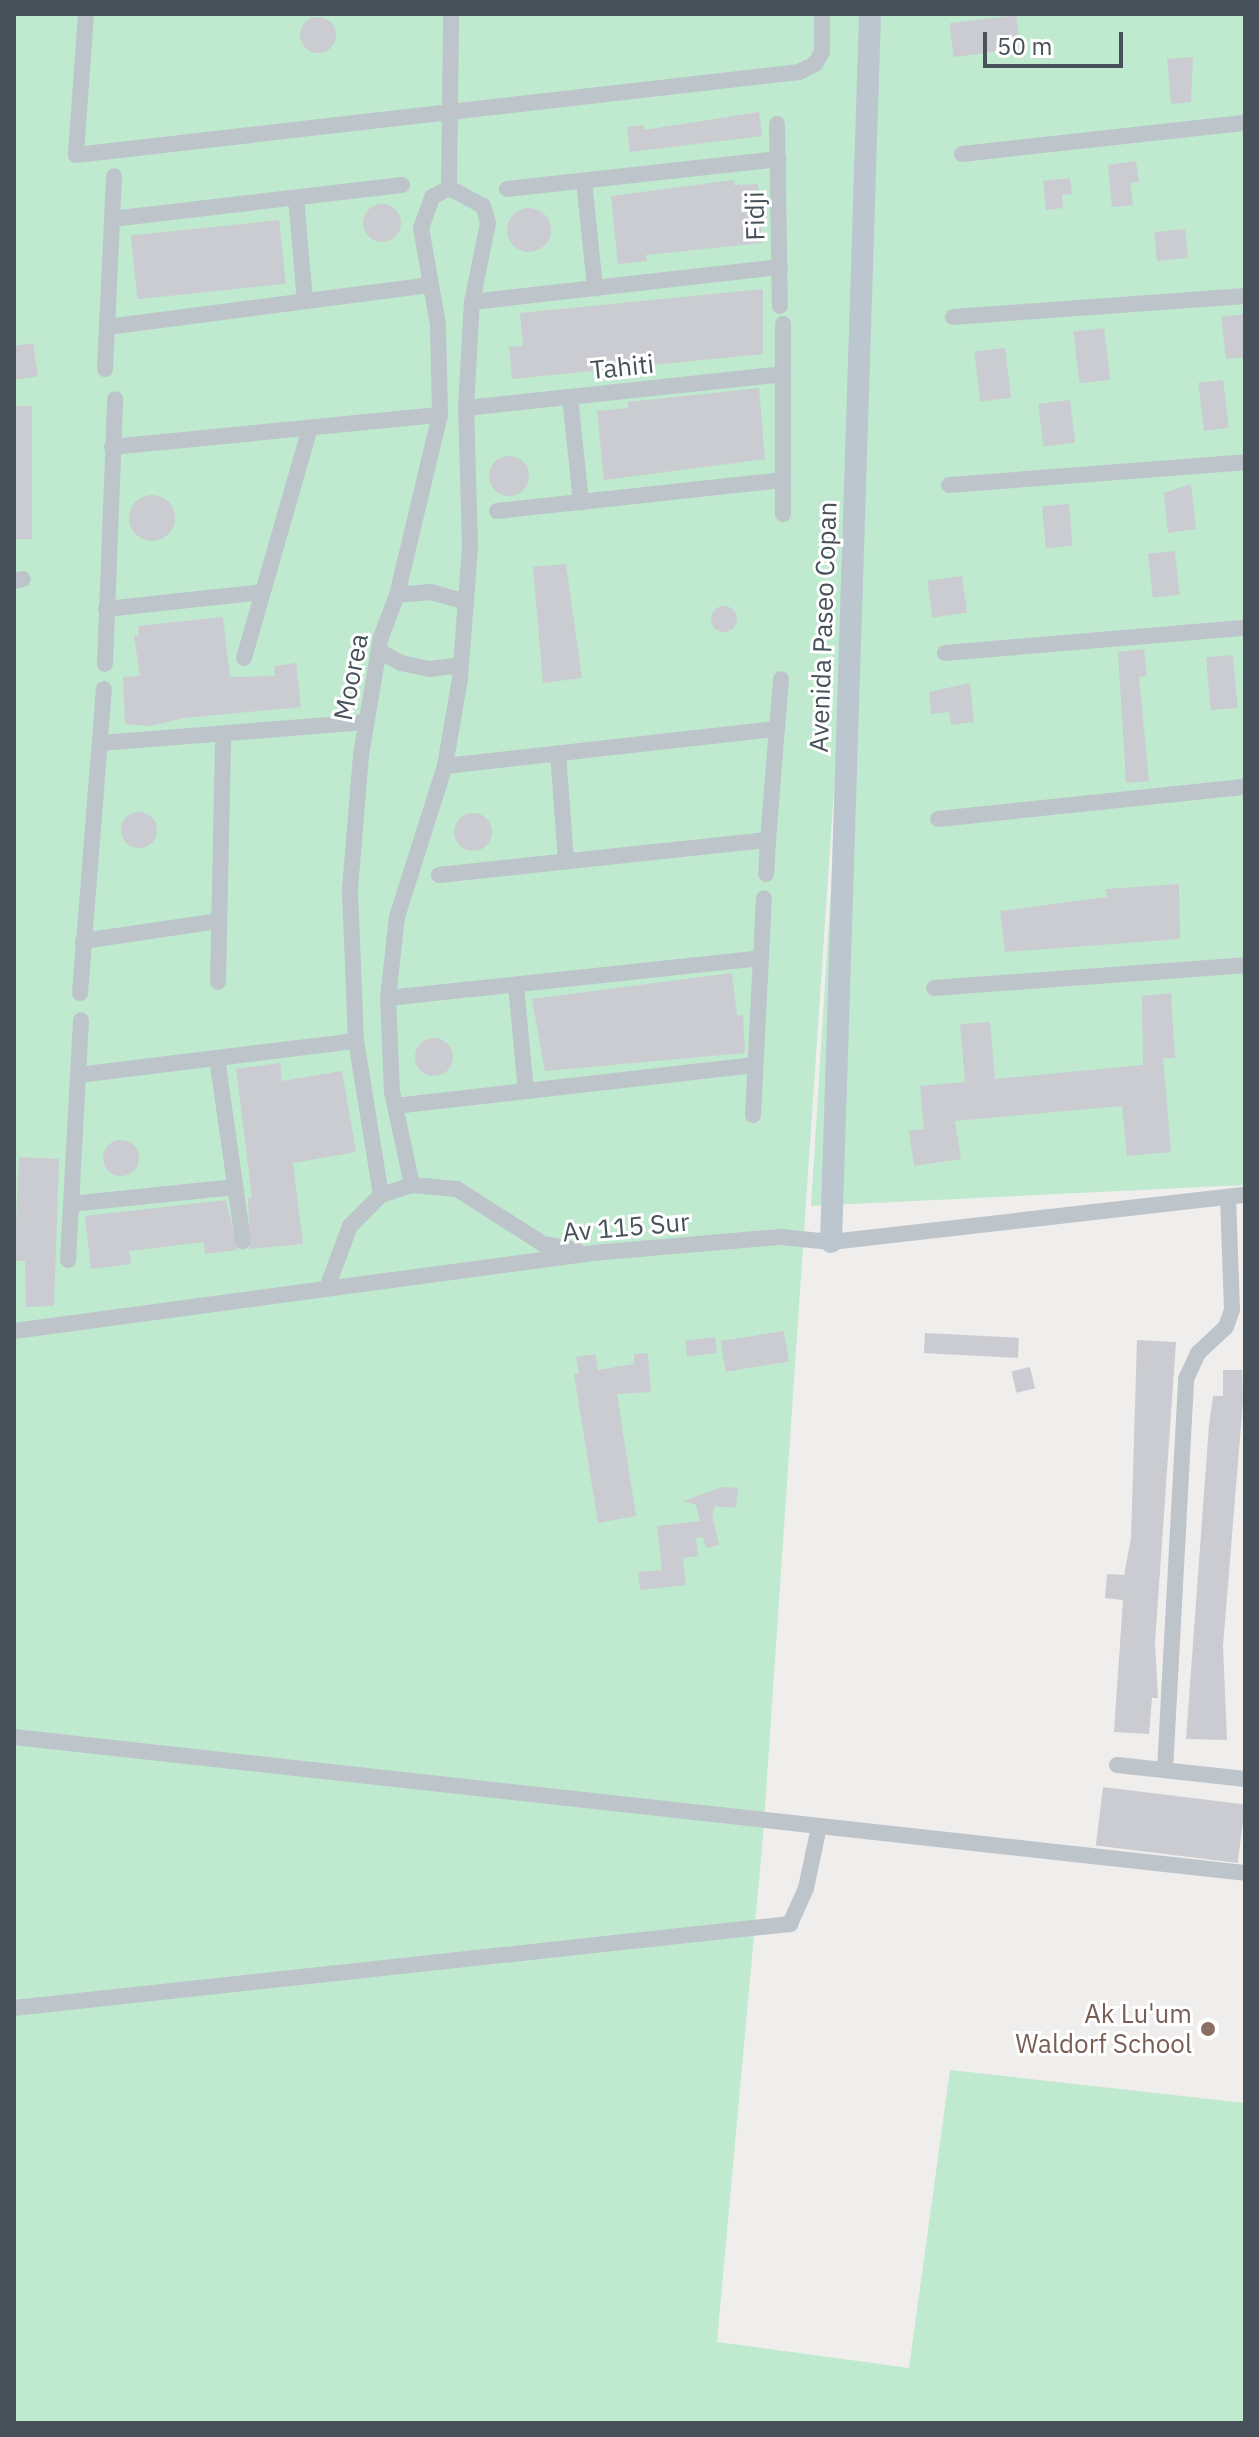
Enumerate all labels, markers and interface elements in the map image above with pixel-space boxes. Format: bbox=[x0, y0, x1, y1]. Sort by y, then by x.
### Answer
scale bar bbox=[987, 16, 1127, 66]
text: 50 m bbox=[997, 30, 1052, 62]
street label: Fidji bbox=[739, 191, 771, 241]
street label: Tahiti bbox=[589, 348, 655, 386]
street label: Avenida Paseo Copan bbox=[803, 501, 843, 753]
street label: Moorea bbox=[327, 631, 375, 723]
street label: Av 115 Sur bbox=[561, 1206, 691, 1248]
place label: Ak Lu'um Waldorf School bbox=[1015, 1998, 1192, 2060]
marker: Ak Lu'um Waldorf School bbox=[1199, 2020, 1217, 2038]

